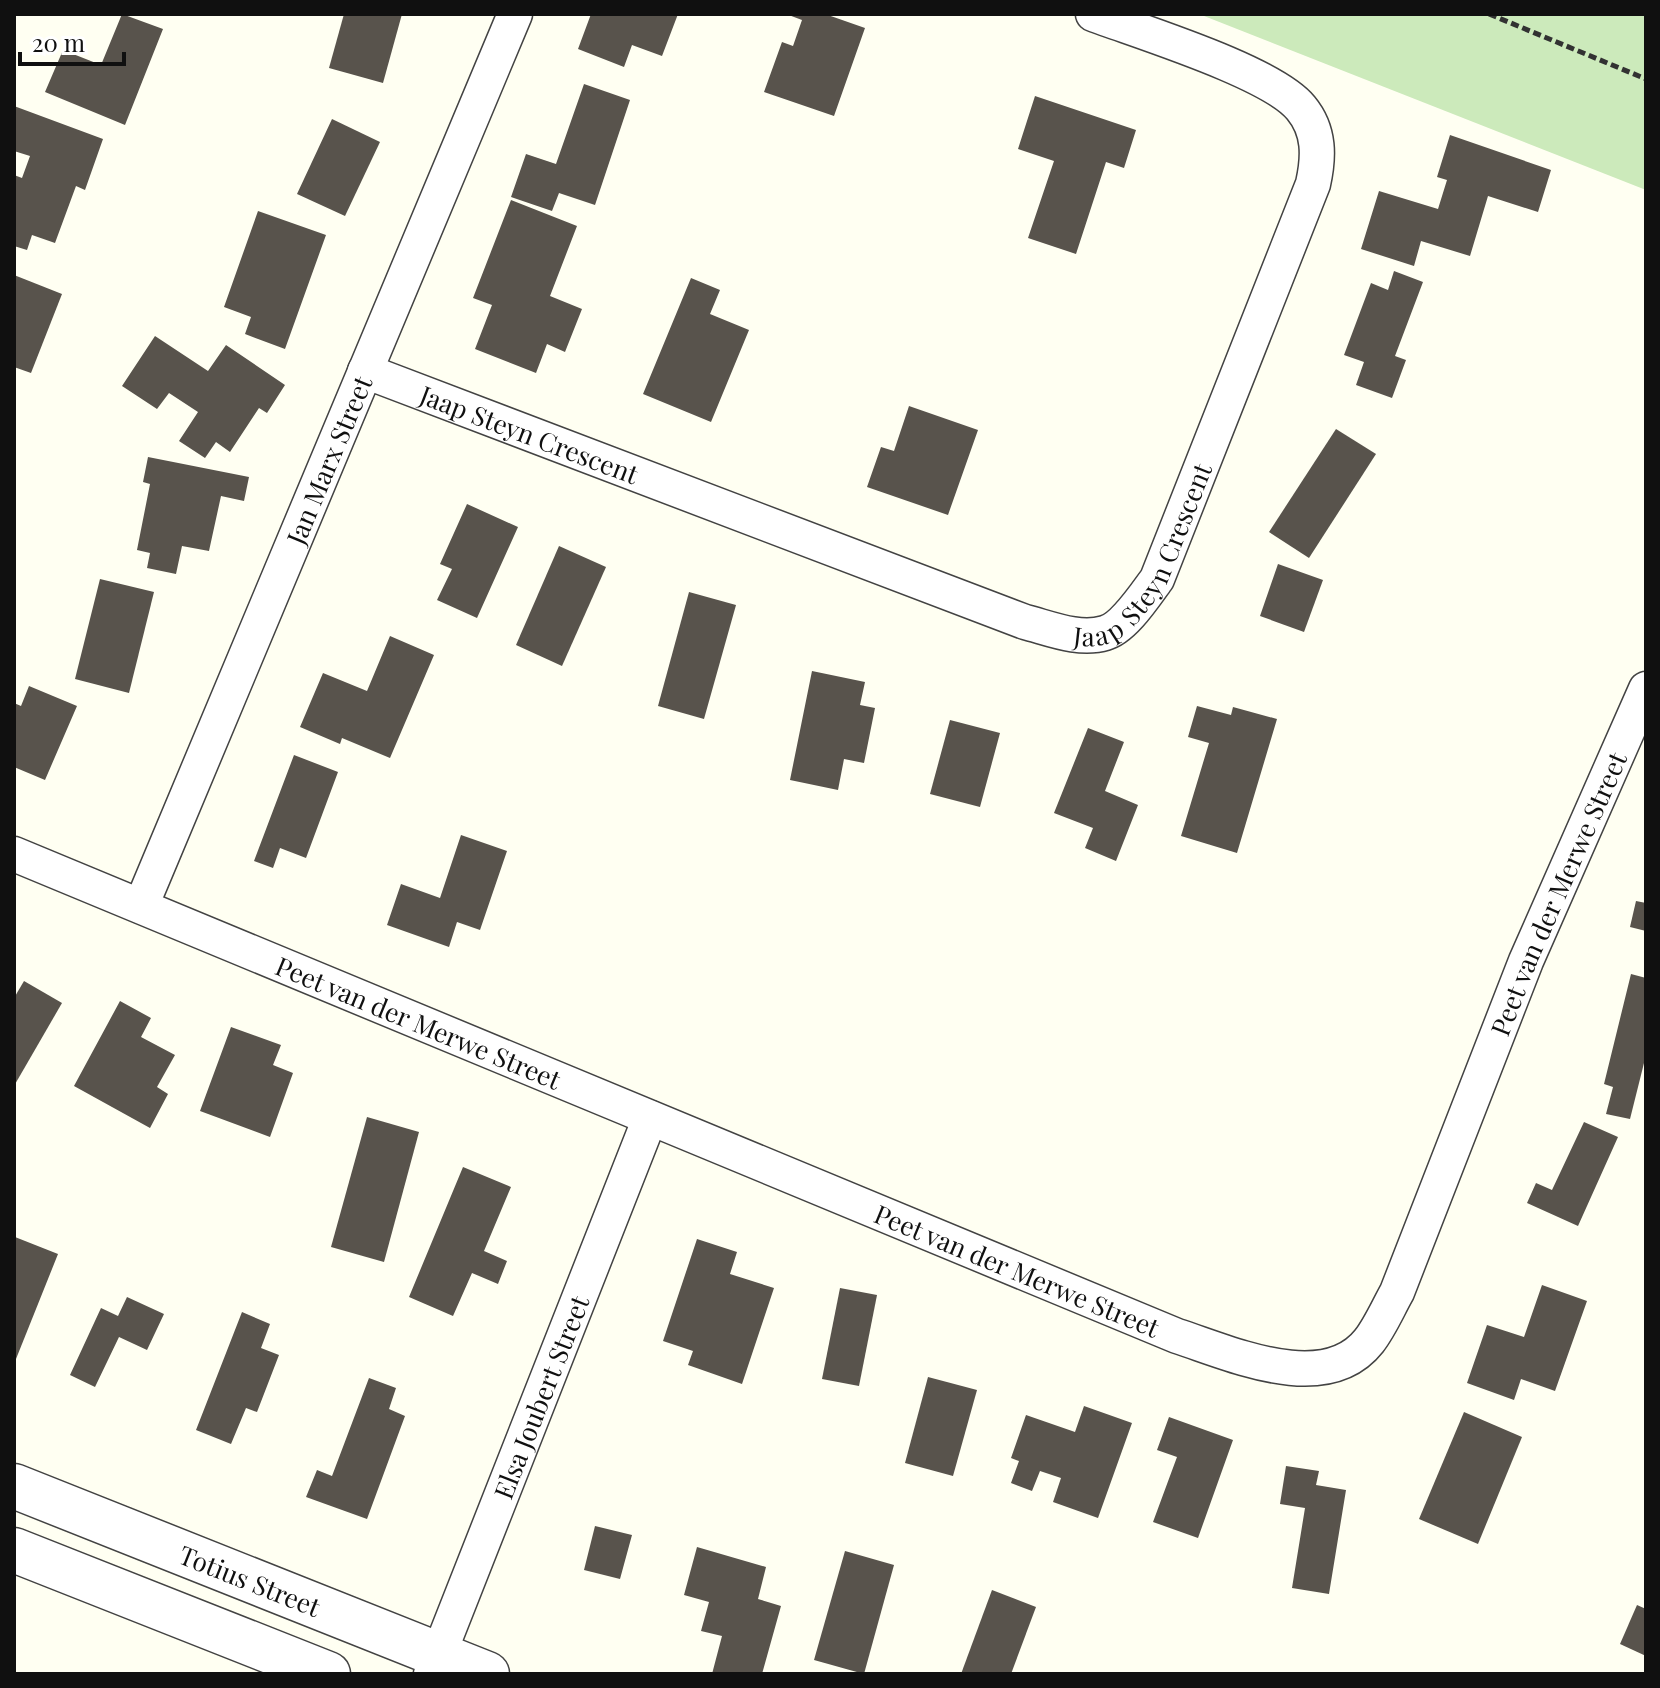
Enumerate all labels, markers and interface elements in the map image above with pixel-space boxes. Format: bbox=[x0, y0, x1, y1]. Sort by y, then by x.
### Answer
scale bar bbox=[20, 16, 124, 66]
text: 20 m bbox=[32, 26, 85, 58]
street label: Jan Marx Street bbox=[277, 369, 379, 550]
street label: Jaap Steyn Crescent bbox=[414, 376, 644, 491]
street label: Jaap Steyn Crescent bbox=[1071, 457, 1219, 653]
street label: Peet van der Merwe Street bbox=[1481, 745, 1634, 1040]
street label: Peet van der Merwe Street bbox=[271, 947, 567, 1097]
street label: Peet van der Merwe Street bbox=[870, 1195, 1166, 1345]
street label: Elsa Joubert Street bbox=[484, 1289, 596, 1504]
street label: Totius Street bbox=[174, 1536, 327, 1624]

